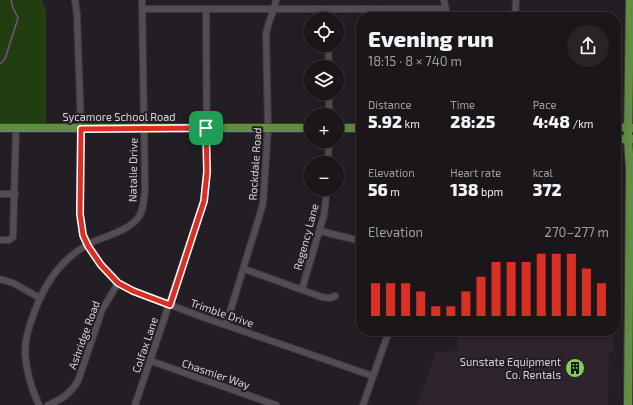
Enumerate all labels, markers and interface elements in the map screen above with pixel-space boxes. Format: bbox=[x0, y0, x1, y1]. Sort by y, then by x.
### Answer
map controls bbox=[304, 12, 344, 196]
button: locate bbox=[304, 12, 344, 52]
text: Evening run bbox=[368, 25, 494, 51]
button: share bbox=[567, 25, 609, 67]
text: 18:15 · 8 × 740 m bbox=[368, 53, 462, 69]
button: layers bbox=[304, 60, 344, 100]
text: Distance bbox=[368, 98, 411, 111]
text: Time bbox=[450, 98, 475, 111]
text: Pace bbox=[533, 98, 556, 111]
button: + bbox=[304, 108, 344, 148]
street label: Sycamore School Road bbox=[63, 110, 175, 123]
pin bbox=[189, 111, 223, 145]
text: 5.92 bbox=[368, 111, 402, 131]
text: 28:25 bbox=[450, 111, 495, 131]
text: 4:48 bbox=[533, 111, 570, 131]
icon: arrive bbox=[195, 117, 217, 139]
text: km bbox=[402, 117, 420, 130]
text: /km bbox=[570, 117, 593, 130]
street label: Rockdale Road bbox=[245, 127, 264, 201]
street label: Natalie Drive bbox=[125, 138, 140, 202]
button: − bbox=[304, 156, 344, 196]
text: Elevation bbox=[368, 166, 415, 179]
text: Heart rate bbox=[450, 166, 501, 179]
text: kcal bbox=[533, 166, 553, 179]
text: 56 bbox=[368, 179, 388, 199]
text: 138 bbox=[450, 179, 478, 199]
text: 372 bbox=[533, 179, 562, 199]
text: m bbox=[388, 185, 400, 198]
text: bpm bbox=[478, 185, 503, 198]
street label: Regency Lane bbox=[290, 202, 321, 272]
text: Elevation bbox=[368, 224, 423, 240]
text: 270–277 m bbox=[545, 224, 609, 240]
street label: Trimble Drive bbox=[189, 296, 256, 329]
street label: Ashridge Road bbox=[65, 299, 102, 371]
street label: Colfax Lane bbox=[129, 315, 160, 374]
place label: Sunstate Equipment Co. Rentals bbox=[460, 355, 561, 381]
street label: Chasmier Way bbox=[180, 356, 252, 391]
building icon: Sunstate Equipment Co. Rentals bbox=[564, 357, 586, 379]

